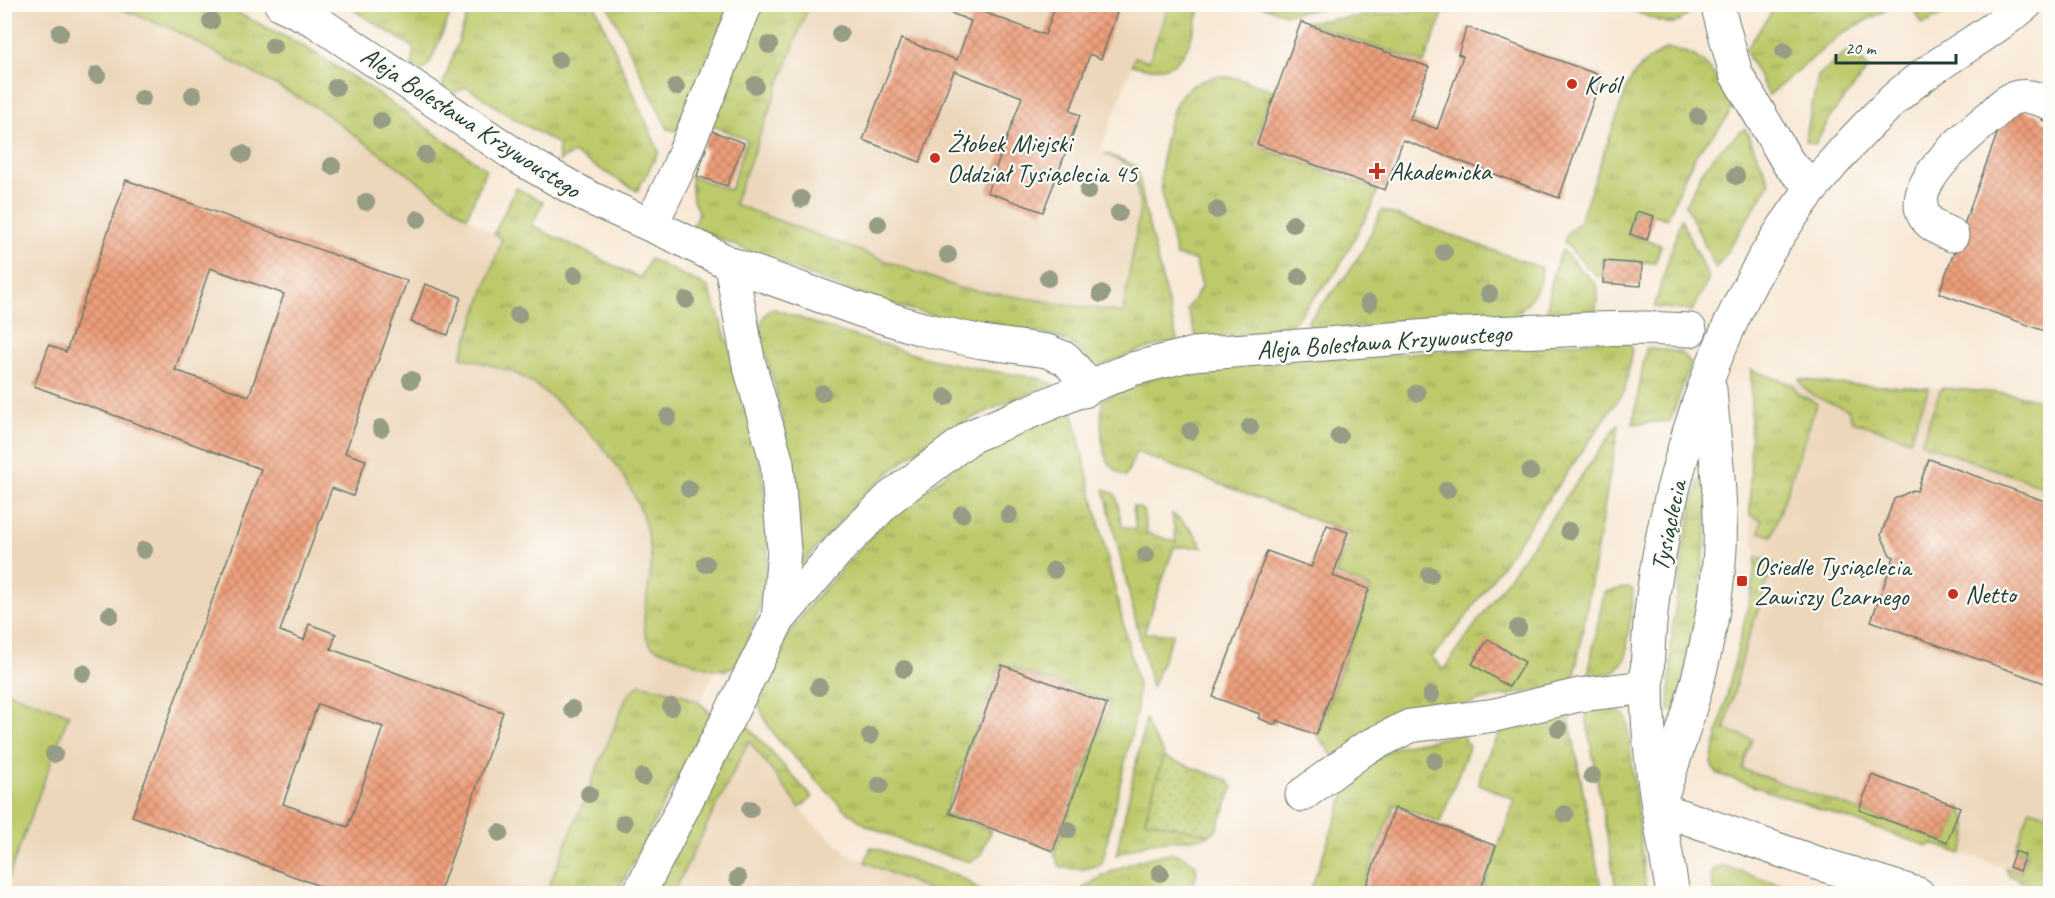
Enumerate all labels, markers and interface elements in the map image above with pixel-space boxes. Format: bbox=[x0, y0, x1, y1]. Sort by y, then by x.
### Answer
scale bar bbox=[1836, 27, 1956, 65]
text: 20 m bbox=[1845, 37, 1878, 59]
street label: Aleja Bolesława Krzywoustego bbox=[355, 39, 588, 207]
place label: Król bbox=[1584, 68, 1624, 101]
marker: Król bbox=[1565, 77, 1579, 91]
place label: Żłobek Miejski Oddział Tysiąclecia 45 bbox=[947, 127, 1139, 190]
marker: Żłobek Miejski Oddział Tysiąclecia 45 bbox=[928, 151, 942, 165]
place label: Akademicka bbox=[1389, 155, 1493, 188]
marker: Akademicka bbox=[1370, 164, 1384, 178]
street label: Aleja Bolesława Krzywoustego bbox=[1256, 316, 1514, 367]
street label: Tysiąclecia bbox=[1643, 475, 1695, 574]
place label: Osiedle Tysiąclecia Zawiszy Czarnego bbox=[1754, 550, 1913, 613]
marker: Osiedle Tysiąclecia Zawiszy Czarnego bbox=[1735, 574, 1749, 588]
place label: Netto bbox=[1965, 578, 2018, 611]
marker: Netto bbox=[1946, 587, 1960, 601]

